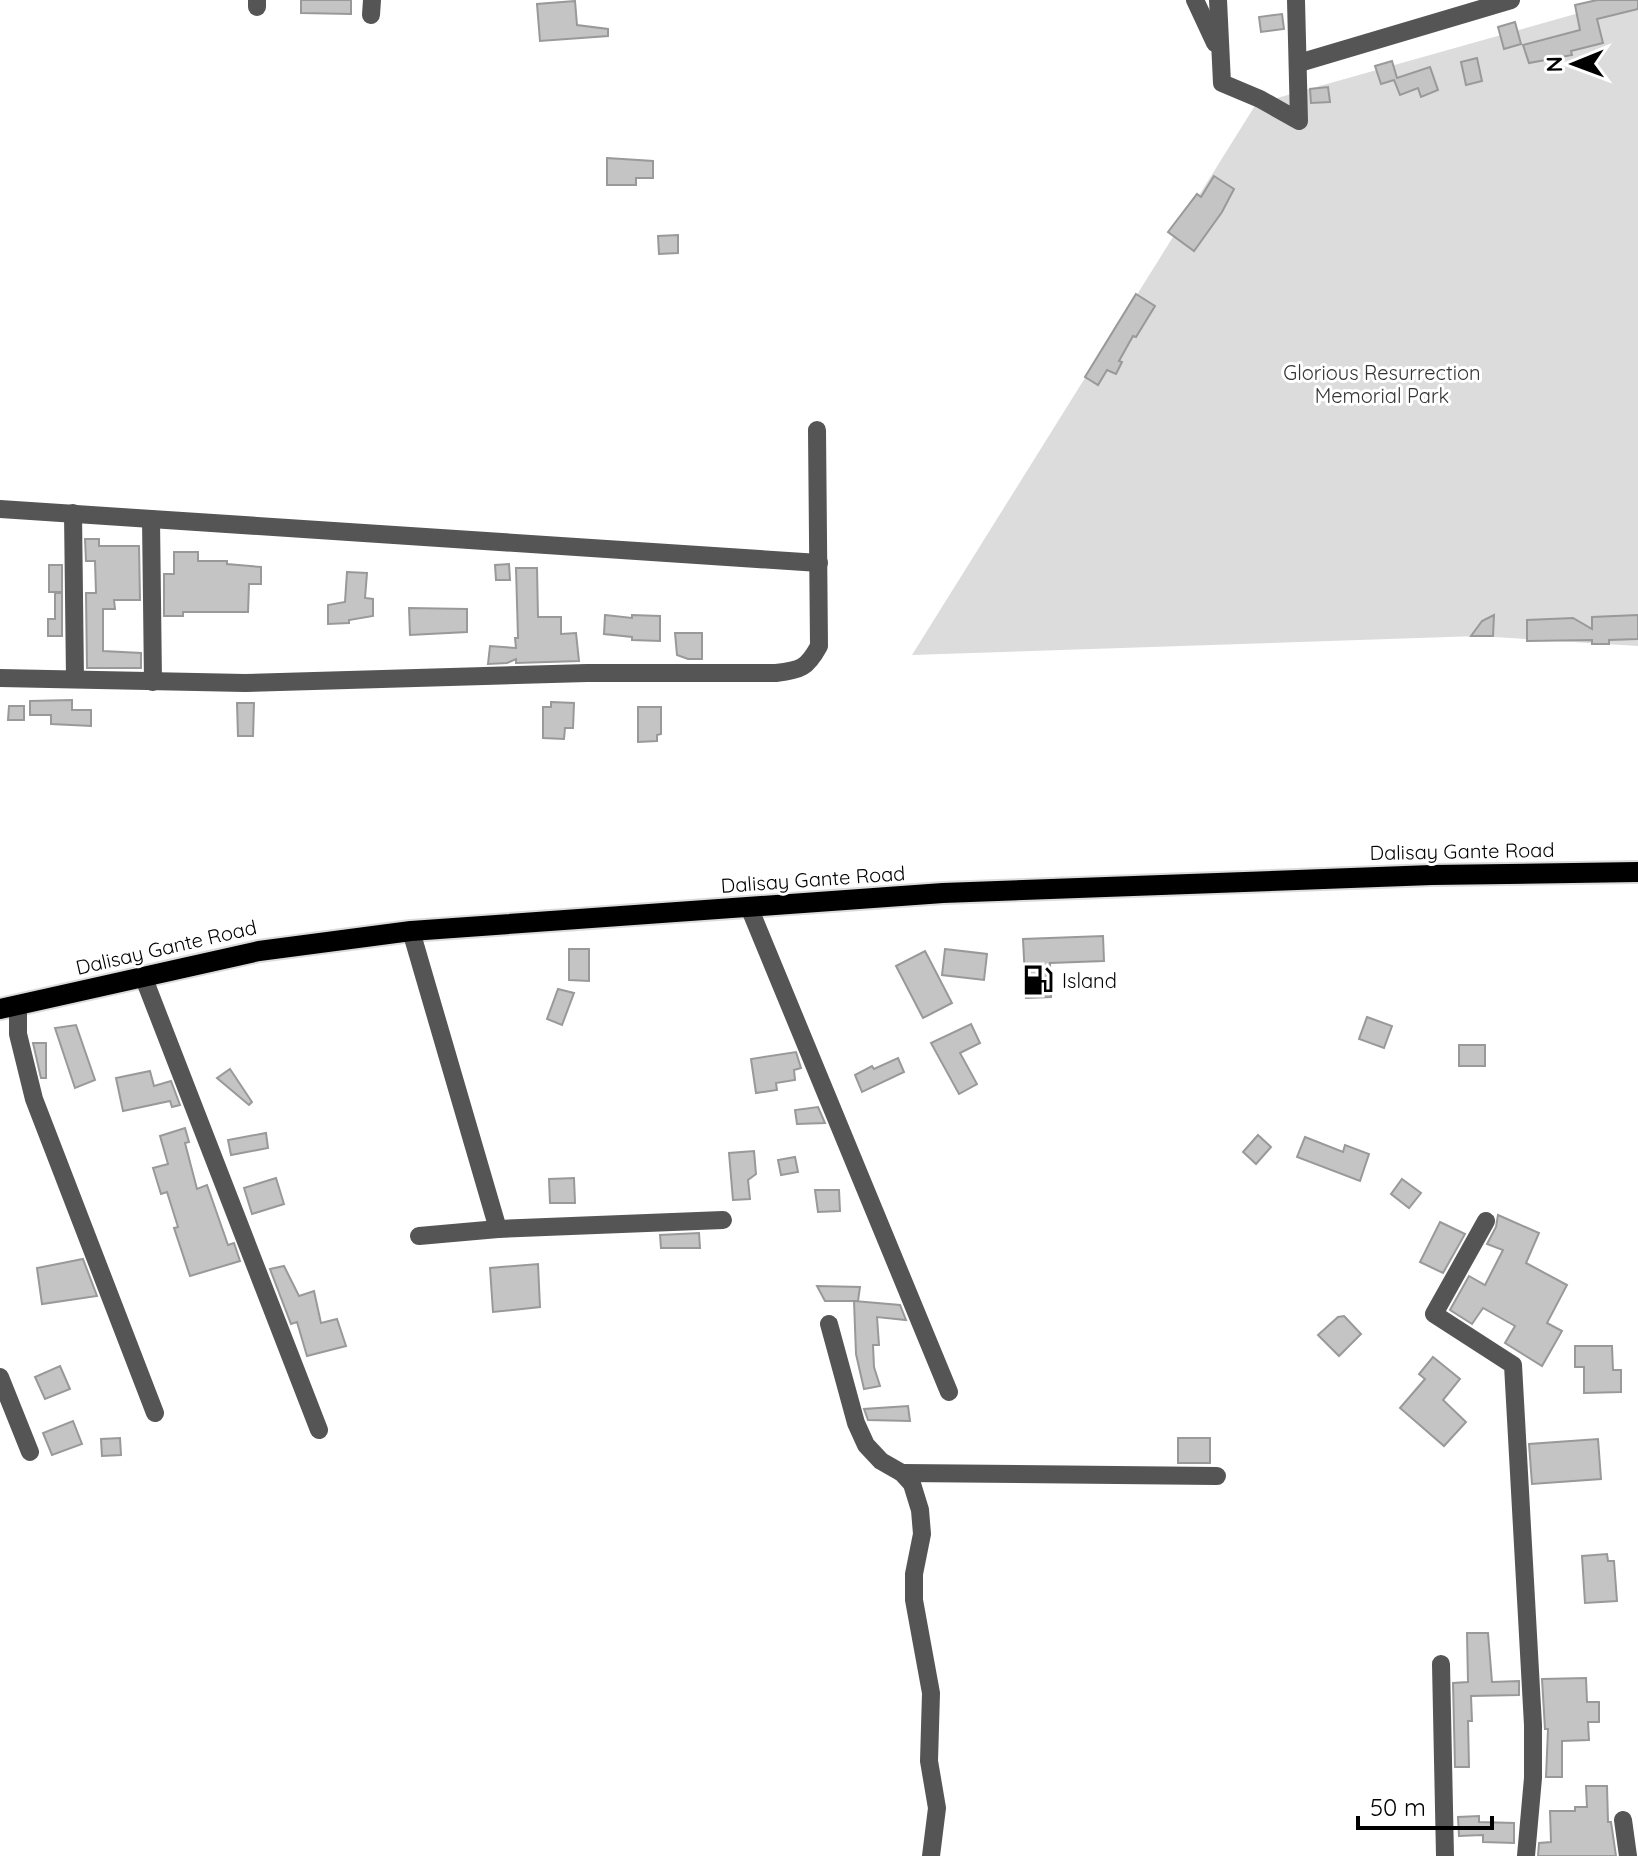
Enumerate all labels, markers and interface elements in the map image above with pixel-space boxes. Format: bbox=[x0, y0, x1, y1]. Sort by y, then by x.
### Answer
north arrow bbox=[1534, 24, 1614, 104]
text: N bbox=[1540, 56, 1568, 73]
park label: Glorious Resurrection Memorial Park bbox=[1283, 360, 1481, 408]
street label: Dalisay Gante Road bbox=[1369, 837, 1555, 865]
street label: Dalisay Gante Road bbox=[720, 860, 906, 898]
street label: Dalisay Gante Road bbox=[73, 914, 259, 980]
fuel station icon: Island bbox=[1021, 963, 1055, 997]
place label: Island bbox=[1062, 968, 1117, 993]
scale bar bbox=[1358, 1780, 1492, 1830]
text: 50 m bbox=[1370, 1792, 1426, 1822]

